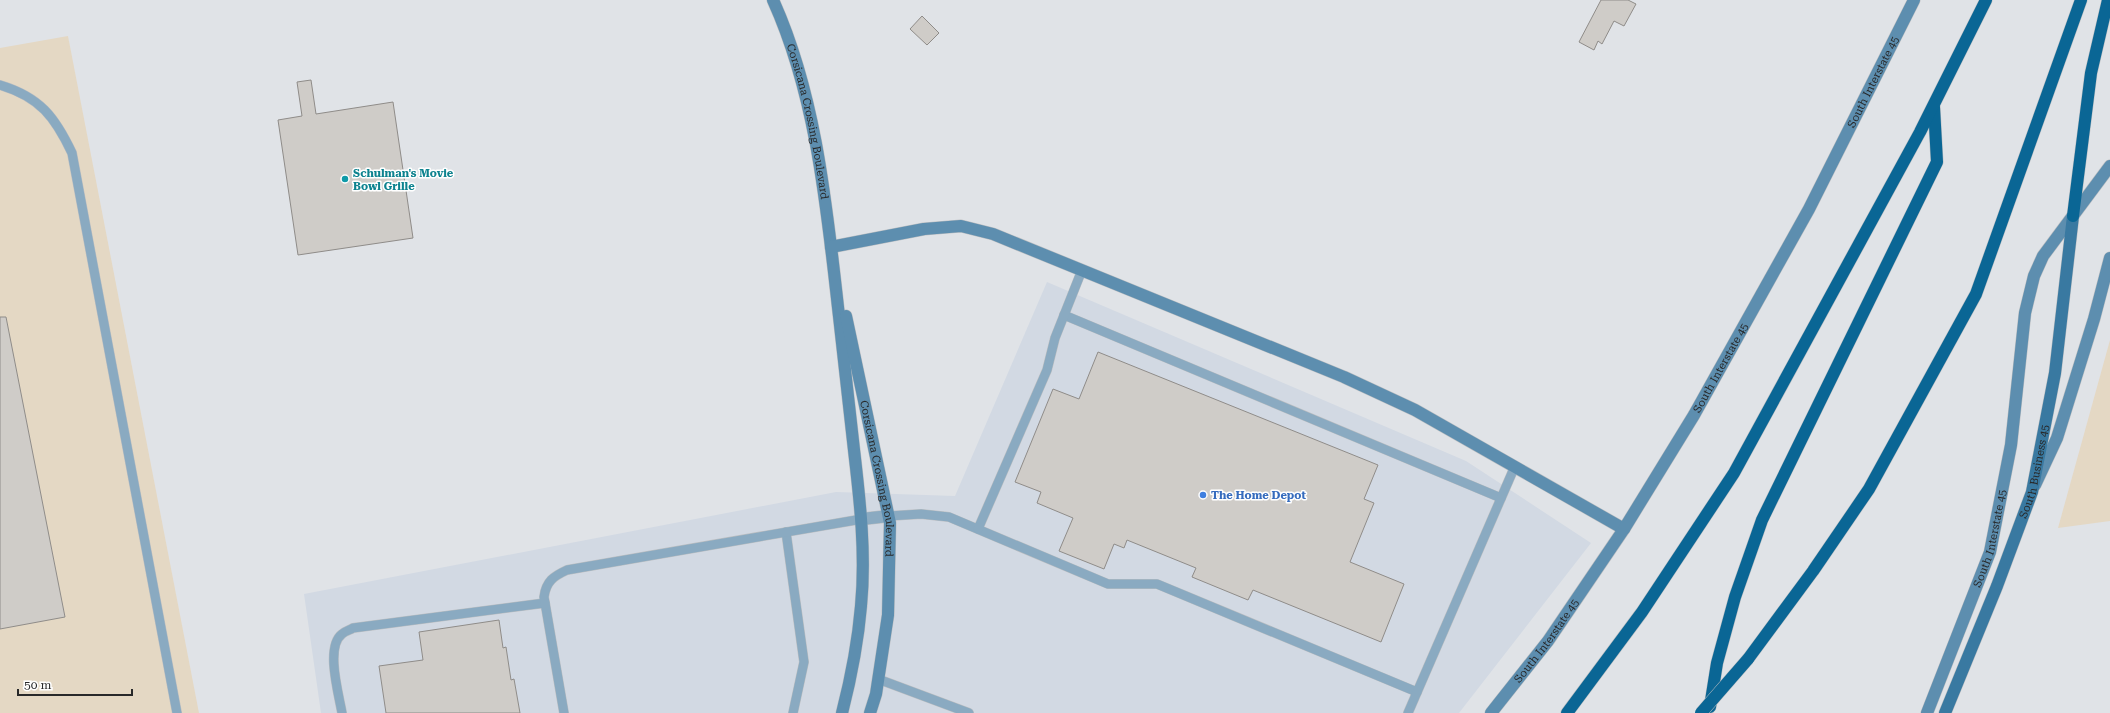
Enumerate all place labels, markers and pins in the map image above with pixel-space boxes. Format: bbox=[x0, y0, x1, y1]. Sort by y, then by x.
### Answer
place label: Schulman's Movie Bowl Grille bbox=[353, 167, 454, 193]
marker: Schulman's Movie Bowl Grille bbox=[340, 174, 350, 184]
place label: The Home Depot bbox=[1211, 489, 1306, 502]
marker: The Home Depot bbox=[1198, 490, 1208, 500]

